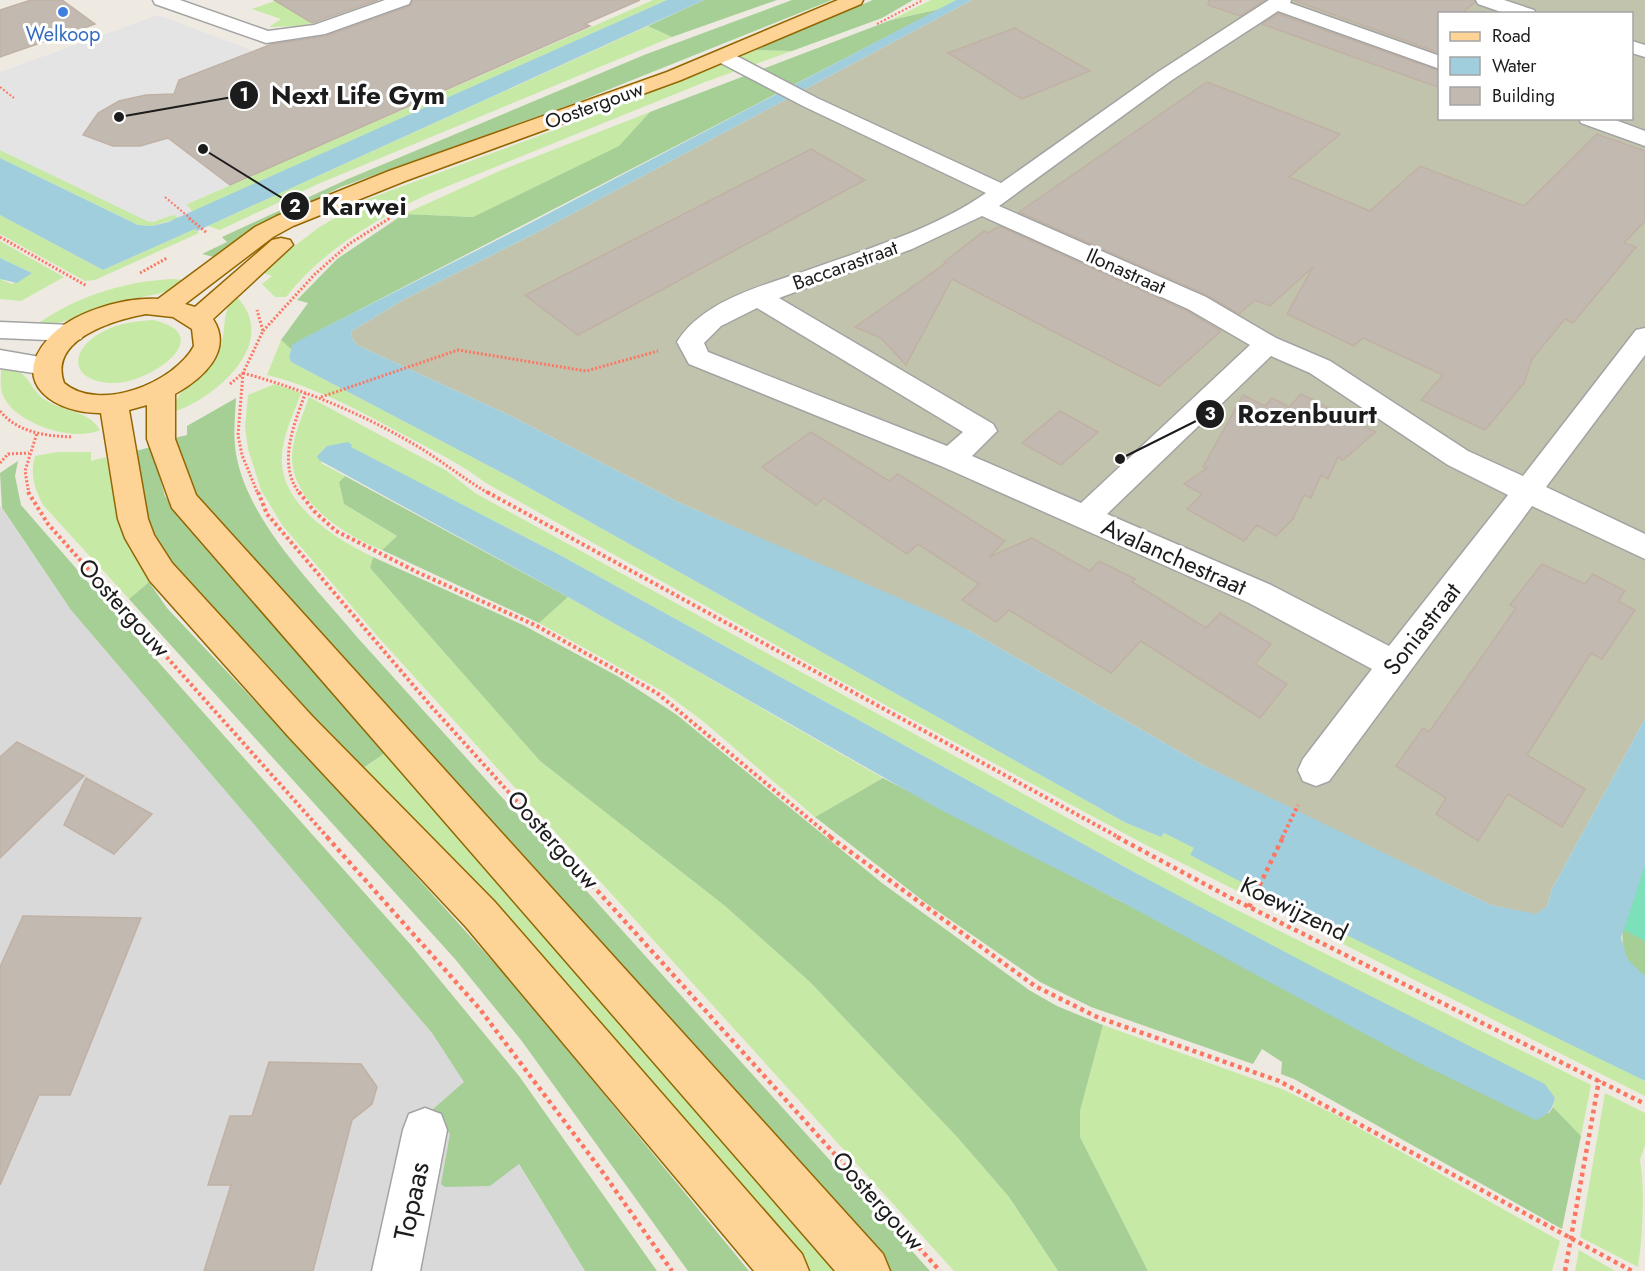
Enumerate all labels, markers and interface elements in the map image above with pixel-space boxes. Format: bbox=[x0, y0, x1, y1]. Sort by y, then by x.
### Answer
marker: Welkoop bbox=[56, 5, 70, 19]
legend bbox=[1438, 12, 1633, 120]
place label: Welkoop bbox=[26, 20, 100, 49]
text: Road bbox=[1492, 23, 1531, 49]
text: Water bbox=[1492, 53, 1537, 79]
callout: Next Life Gym bbox=[229, 73, 457, 117]
street label: Oostergouw bbox=[541, 74, 648, 137]
text: Next Life Gym bbox=[271, 76, 445, 114]
text: 1 bbox=[239, 82, 249, 108]
text: Building bbox=[1492, 83, 1555, 109]
callout: Karwei bbox=[280, 184, 419, 228]
text: Karwei bbox=[321, 187, 407, 225]
text: 2 bbox=[289, 193, 301, 219]
street label: Baccarastraat bbox=[789, 233, 902, 298]
street label: Ilonastraat bbox=[1081, 241, 1170, 302]
callout: Rozenbuurt bbox=[1195, 392, 1389, 436]
text: Rozenbuurt bbox=[1237, 395, 1378, 433]
text: 3 bbox=[1204, 401, 1216, 427]
street label: Avalanchestraat bbox=[1096, 509, 1252, 604]
street label: Oostergouw bbox=[70, 550, 179, 666]
street label: Soniastraat bbox=[1374, 575, 1469, 682]
street label: Oostergouw bbox=[499, 782, 608, 898]
street label: Koewijzend bbox=[1234, 867, 1354, 950]
street label: Oostergouw bbox=[824, 1143, 933, 1259]
street label: Topaas bbox=[383, 1158, 440, 1244]

